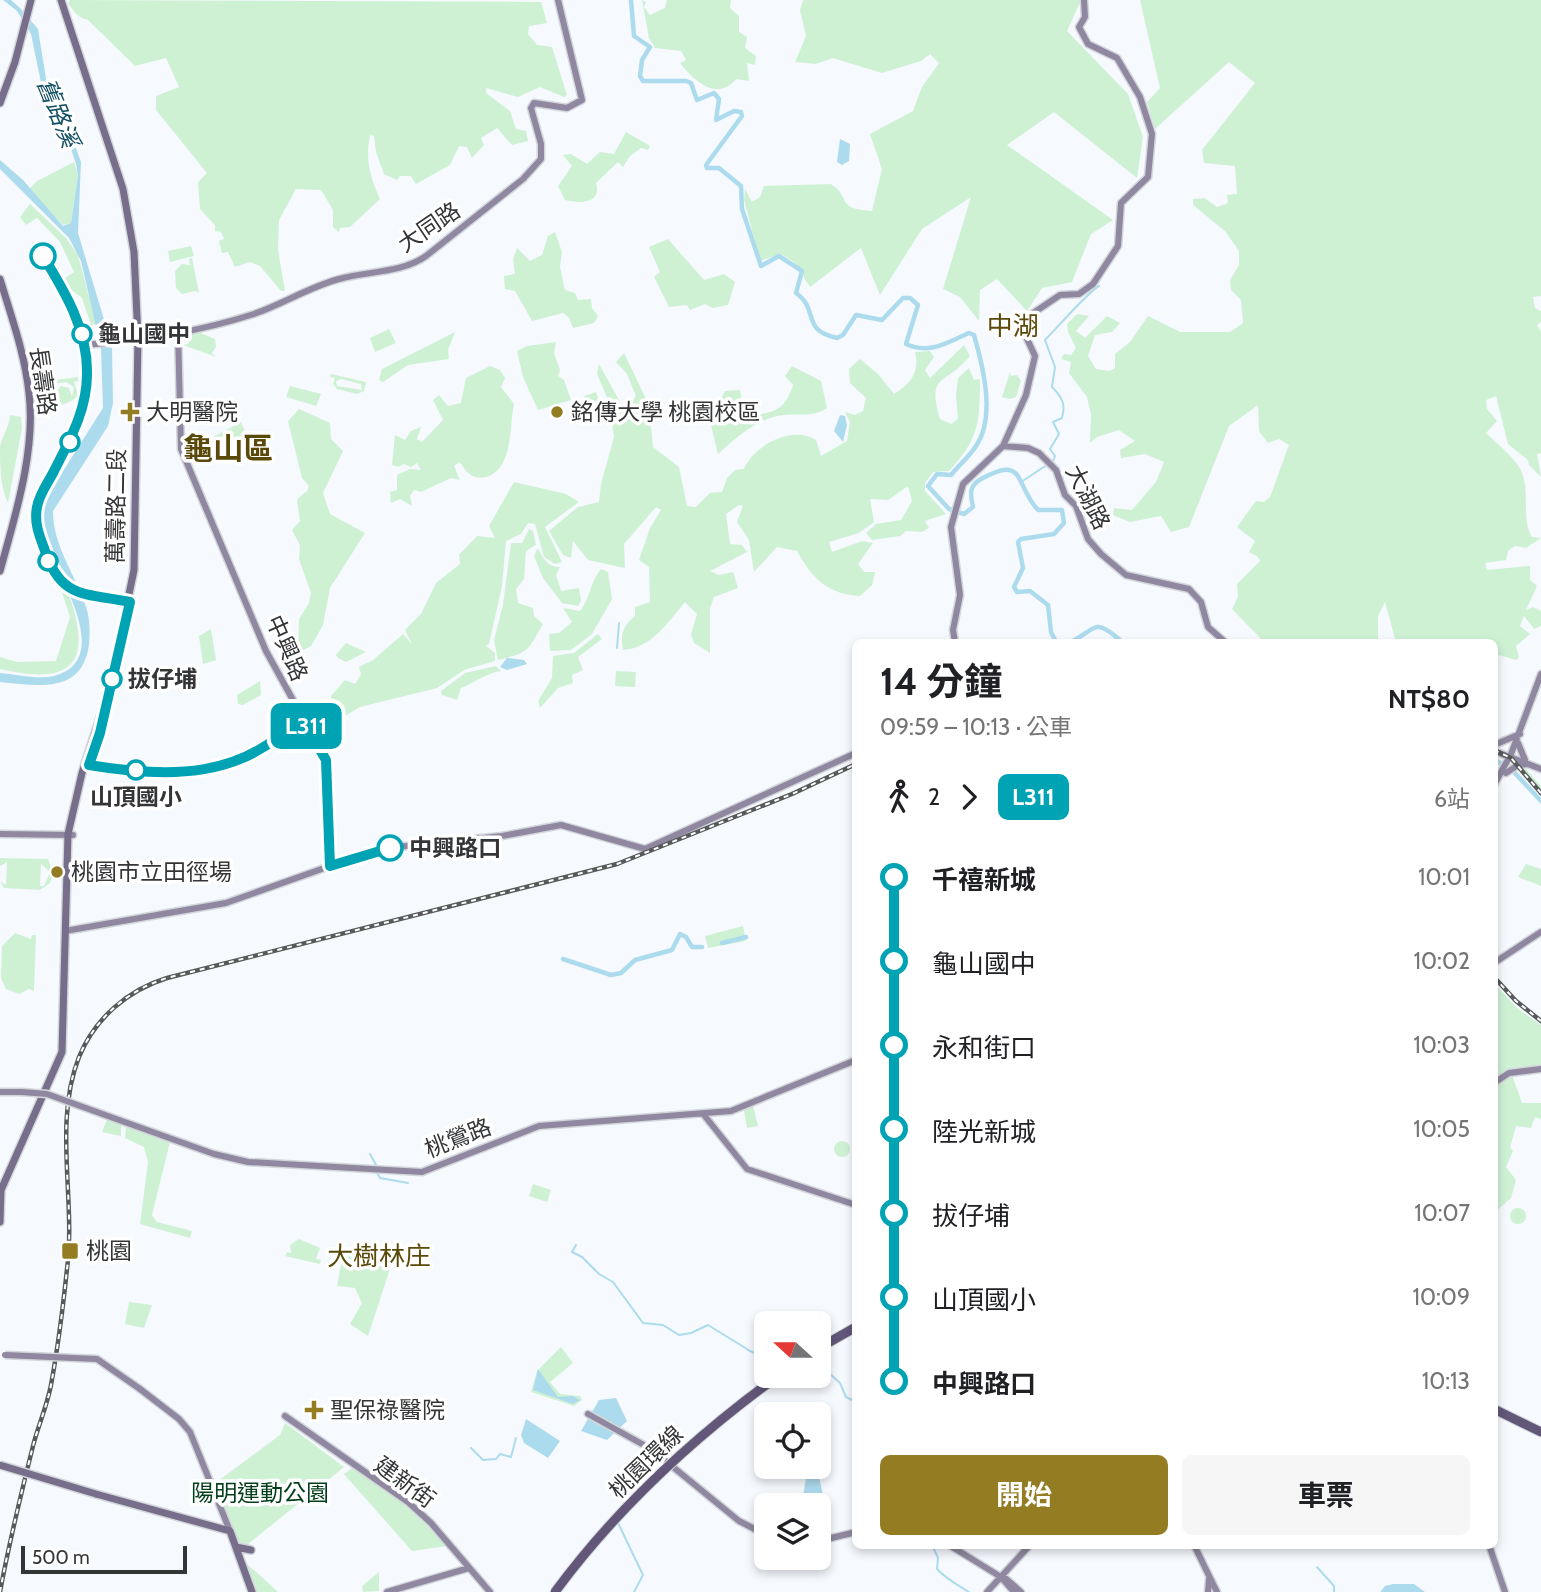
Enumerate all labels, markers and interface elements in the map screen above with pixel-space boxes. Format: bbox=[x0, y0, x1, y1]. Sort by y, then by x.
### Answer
water label: 舊路溪 bbox=[32, 74, 87, 154]
street label: 大同路 bbox=[393, 196, 465, 258]
unlabelled marker bbox=[30, 243, 56, 269]
district label: 中湖 bbox=[987, 310, 1039, 342]
place label: 龜山國中 bbox=[98, 320, 190, 348]
marker: 龜山國中 bbox=[72, 324, 92, 344]
street label: 長壽路 bbox=[24, 345, 62, 417]
place label: 大明醫院 bbox=[146, 398, 238, 426]
place label: 銘傳大學 桃園校區 bbox=[571, 398, 760, 426]
marker: 大明醫院 bbox=[120, 402, 140, 422]
marker: 銘傳大學 桃園校區 bbox=[549, 404, 565, 420]
district label: 龜山區 bbox=[183, 430, 273, 467]
unlabelled marker bbox=[60, 432, 80, 452]
street label: 萬壽路二段 bbox=[101, 448, 131, 564]
street label: 大湖路 bbox=[1060, 460, 1116, 534]
unlabelled marker bbox=[38, 551, 58, 571]
street label: 中興路 bbox=[260, 611, 314, 685]
text: 14 分鐘 bbox=[880, 658, 1002, 705]
place label: 拔仔埔 bbox=[128, 665, 197, 693]
marker: 拔仔埔 bbox=[102, 669, 122, 689]
text: NT$80 bbox=[1388, 683, 1470, 715]
line badge: L311 bbox=[257, 703, 355, 749]
text: L311 bbox=[285, 711, 327, 740]
text: 09:59 – 10:13 · 公車 bbox=[880, 713, 1072, 741]
marker: 山頂國小 bbox=[126, 760, 146, 780]
icon: walk bbox=[880, 778, 918, 816]
icon: forward bbox=[950, 778, 988, 816]
text: L311 bbox=[1012, 782, 1055, 811]
place label: 山頂國小 bbox=[90, 783, 182, 811]
text: 2 bbox=[928, 783, 940, 811]
text: 6站 bbox=[1434, 785, 1470, 813]
place label: 中興路口 bbox=[409, 834, 501, 862]
marker: 中興路口 bbox=[377, 835, 403, 861]
place label: 桃園市立田徑場 bbox=[71, 858, 232, 886]
text: 10:01 bbox=[1418, 863, 1470, 891]
marker: 桃園市立田徑場 bbox=[49, 864, 65, 880]
text: 千禧新城 bbox=[932, 864, 1036, 896]
text: 10:02 bbox=[1414, 947, 1470, 975]
text: 龜山國中 bbox=[932, 948, 1036, 980]
text: 10:03 bbox=[1413, 1031, 1470, 1059]
text: 永和街口 bbox=[932, 1032, 1036, 1064]
street label: 桃鶯路 bbox=[421, 1113, 495, 1163]
text: 10:05 bbox=[1413, 1115, 1470, 1143]
text: 陸光新城 bbox=[932, 1116, 1036, 1148]
text: 10:07 bbox=[1414, 1199, 1470, 1227]
text: 拔仔埔 bbox=[932, 1200, 1010, 1232]
place label: 桃園 bbox=[86, 1237, 132, 1265]
district label: 大樹林庄 bbox=[327, 1240, 431, 1272]
marker: 桃園 bbox=[60, 1241, 80, 1261]
text: 10:09 bbox=[1413, 1283, 1470, 1311]
text: 山頂國小 bbox=[932, 1284, 1036, 1316]
north arrow bbox=[754, 1311, 831, 1388]
map controls bbox=[754, 1311, 831, 1570]
text: 10:13 bbox=[1422, 1367, 1470, 1395]
text: 中興路口 bbox=[932, 1368, 1036, 1400]
place label: 聖保祿醫院 bbox=[330, 1396, 445, 1424]
marker: 聖保祿醫院 bbox=[304, 1400, 324, 1420]
button: locate bbox=[754, 1402, 831, 1479]
street label: 桃園環線 bbox=[603, 1420, 689, 1504]
street label: 建新街 bbox=[369, 1450, 441, 1514]
button: 開始 bbox=[880, 1455, 1168, 1535]
button: 車票 bbox=[1182, 1455, 1470, 1535]
park label: 陽明運動公園 bbox=[191, 1479, 329, 1507]
button: layers bbox=[754, 1493, 831, 1570]
scale bar bbox=[21, 1543, 187, 1575]
text: 500 m bbox=[32, 1546, 90, 1569]

